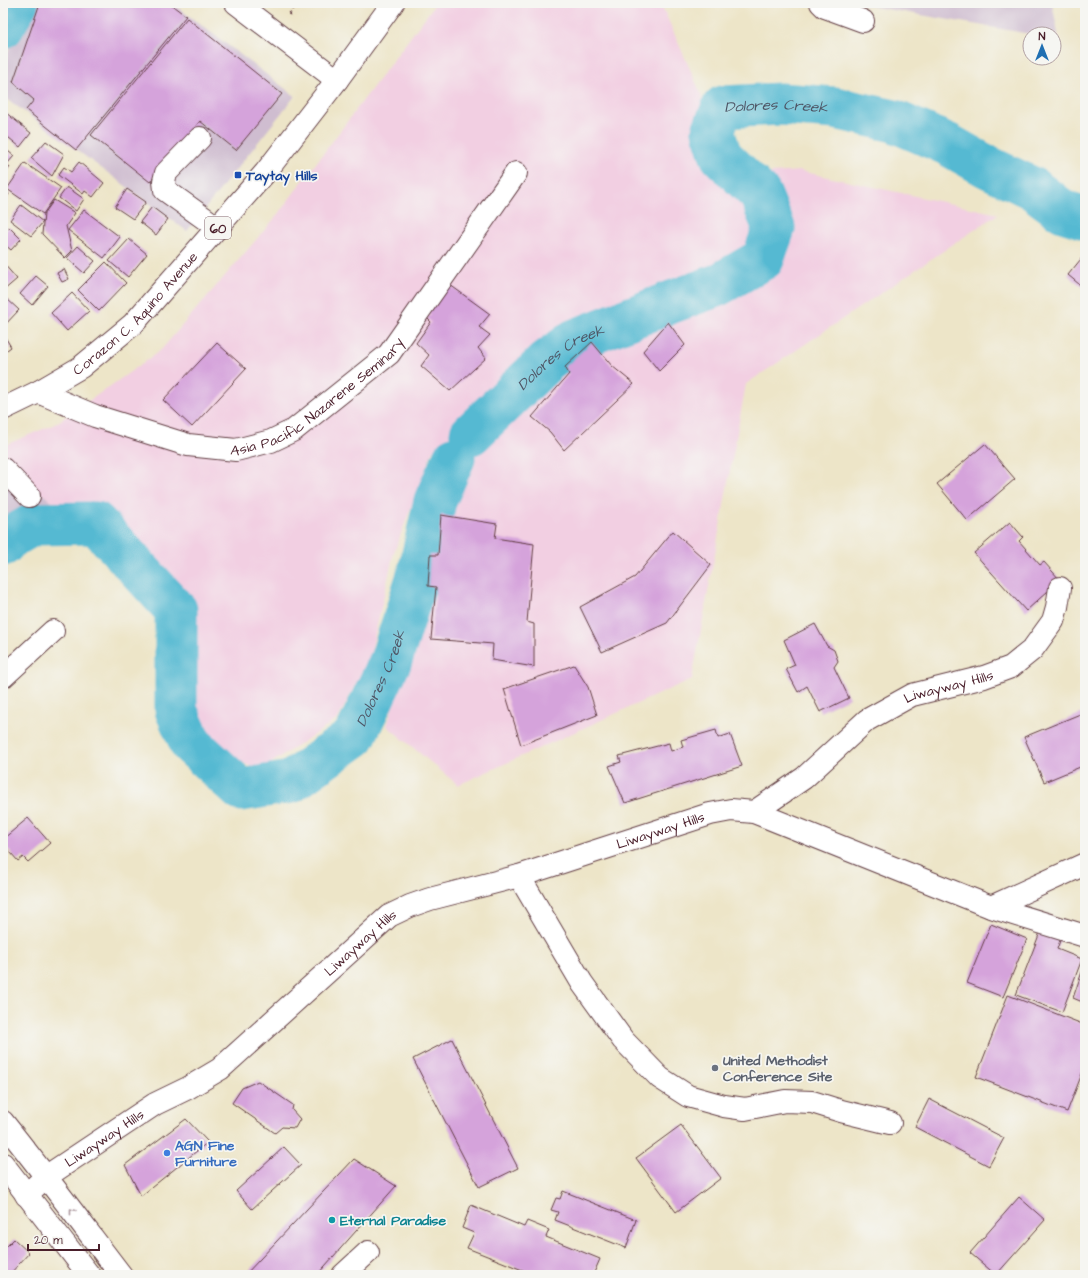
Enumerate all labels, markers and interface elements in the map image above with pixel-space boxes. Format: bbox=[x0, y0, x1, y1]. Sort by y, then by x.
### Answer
north arrow bbox=[1022, 26, 1062, 66]
text: N bbox=[1039, 29, 1046, 44]
water label: Dolores Creek bbox=[724, 94, 829, 118]
place label: Taytay Hills bbox=[245, 166, 318, 186]
marker: Taytay Hills bbox=[233, 170, 243, 180]
road number: 60 bbox=[205, 217, 231, 239]
street label: Corazon C. Aquino Avenue bbox=[69, 247, 203, 381]
water label: Dolores Creek bbox=[513, 319, 608, 395]
street label: Asia Pacific Nazarene Seminary bbox=[230, 333, 409, 461]
water label: Dolores Creek bbox=[351, 627, 411, 730]
street label: Liwayway Hills bbox=[900, 665, 996, 709]
street label: Liwayway Hills bbox=[614, 807, 707, 855]
street label: Liwayway Hills bbox=[320, 905, 400, 981]
place label: United Methodist Conference Site bbox=[723, 1051, 833, 1087]
marker: United Methodist Conference Site bbox=[710, 1063, 720, 1073]
street label: Liwayway Hills bbox=[61, 1105, 148, 1173]
place label: AGN Fine Furniture bbox=[175, 1136, 237, 1172]
marker: AGN Fine Furniture bbox=[162, 1148, 172, 1158]
one-way arrow bbox=[69, 1209, 76, 1216]
place label: Eternal Paradise bbox=[340, 1211, 446, 1231]
marker: Eternal Paradise bbox=[327, 1215, 337, 1225]
scale bar bbox=[28, 1226, 99, 1252]
text: 20 m bbox=[34, 1232, 63, 1249]

